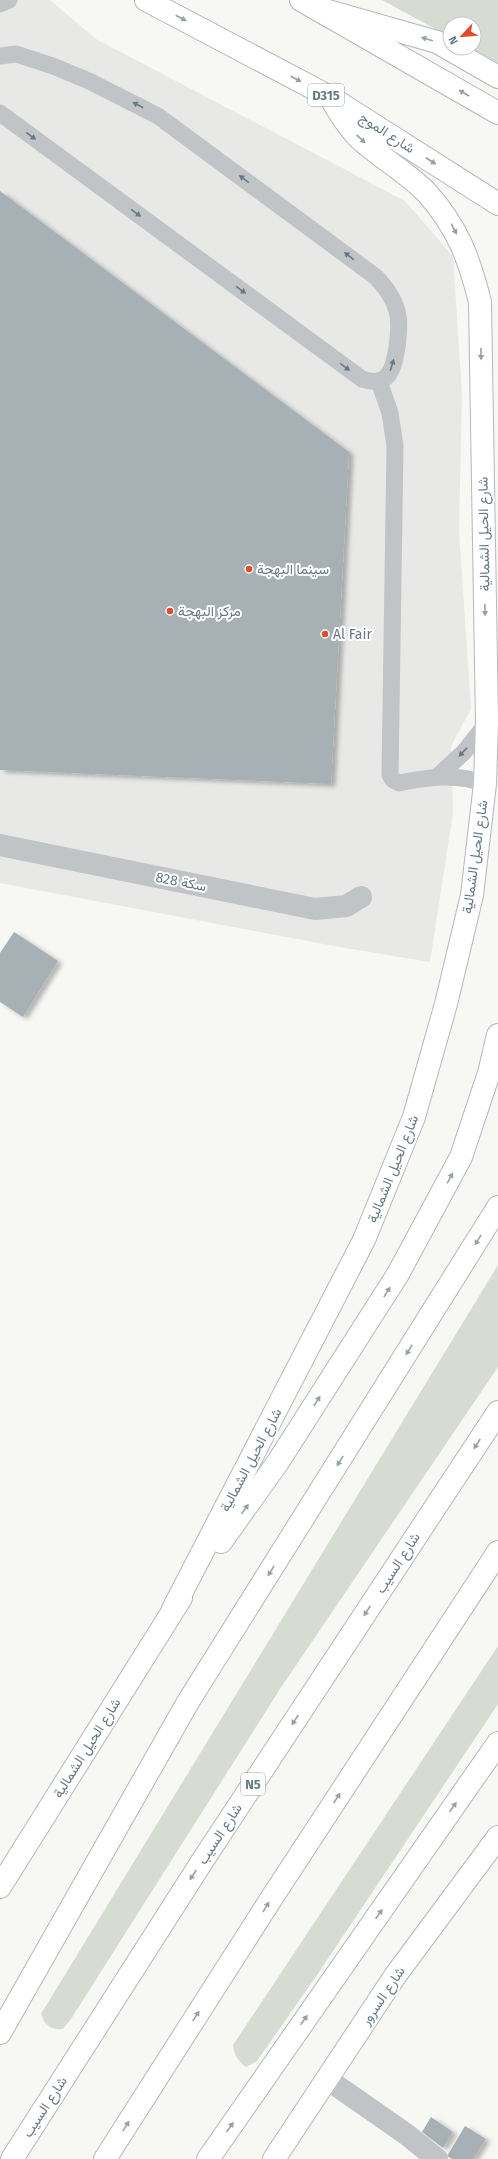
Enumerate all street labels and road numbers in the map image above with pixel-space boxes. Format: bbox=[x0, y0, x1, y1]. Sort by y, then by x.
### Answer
road number: D315 bbox=[308, 84, 344, 106]
street label: شارع الموج bbox=[355, 109, 418, 159]
street label: شارع الحيل الشمالية bbox=[475, 477, 495, 591]
street label: شارع الحيل الشمالية bbox=[459, 799, 493, 915]
street label: سكة 828 bbox=[154, 869, 208, 895]
street label: شارع الحيل الشمالية bbox=[364, 1113, 424, 1226]
street label: شارع الحيل الشمالية bbox=[217, 1405, 287, 1515]
street label: شارع السيب bbox=[372, 1529, 426, 1598]
street label: شارع الحيل الشمالية bbox=[49, 1695, 126, 1802]
road number: N5 bbox=[241, 1773, 265, 1795]
street label: شارع السيب bbox=[194, 1800, 248, 1869]
street label: شارع السرور bbox=[357, 1963, 410, 2031]
street label: شارع السيب bbox=[19, 2073, 73, 2142]

